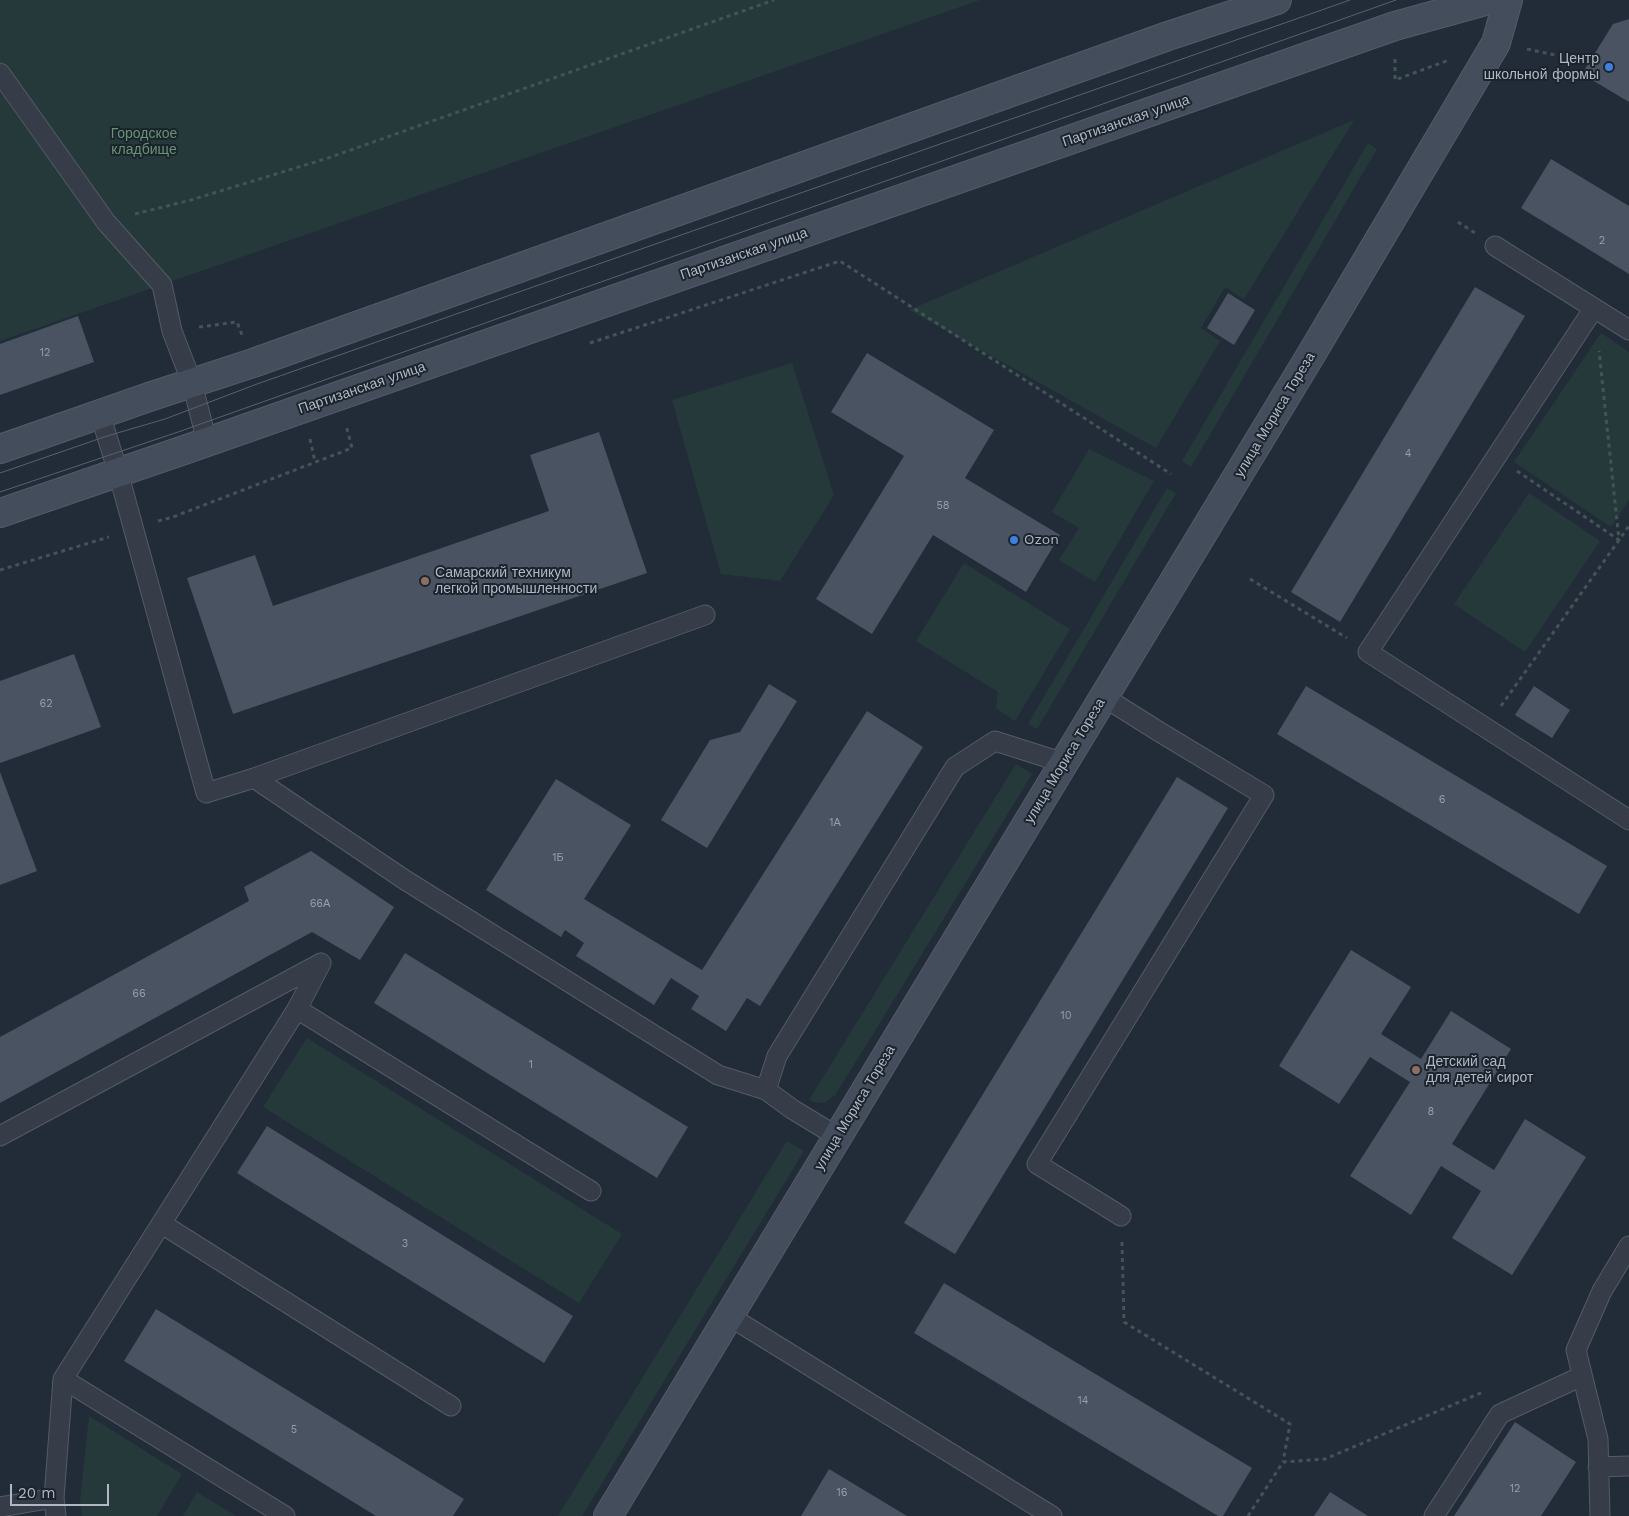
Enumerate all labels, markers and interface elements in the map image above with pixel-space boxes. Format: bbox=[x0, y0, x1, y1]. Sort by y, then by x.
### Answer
place label: Центр школьной формы bbox=[1484, 51, 1599, 84]
marker: Центр школьной формы bbox=[1603, 61, 1615, 73]
street label: Партизанская улица bbox=[1060, 91, 1192, 151]
park label: Городское кладбище bbox=[111, 126, 177, 158]
street label: Партизанская улица bbox=[678, 224, 810, 284]
house number: 2 bbox=[1599, 234, 1605, 248]
house number: 12 bbox=[40, 346, 50, 360]
street label: улица Мориса Тореза bbox=[1231, 349, 1319, 481]
street label: Партизанская улица bbox=[296, 358, 428, 418]
house number: 4 bbox=[1405, 447, 1411, 461]
house number: 58 bbox=[936, 499, 950, 513]
place label: Ozon bbox=[1024, 532, 1059, 548]
marker: Ozon bbox=[1008, 534, 1020, 546]
place label: Самарский техникум легкой промышленности bbox=[435, 565, 597, 598]
marker: Самарский техникум легкой промышленности bbox=[419, 575, 431, 587]
street label: улица Мориса Тореза bbox=[1021, 695, 1109, 827]
house number: 62 bbox=[39, 697, 53, 711]
house number: 6 bbox=[1439, 793, 1445, 807]
house number: 1А bbox=[829, 816, 841, 830]
house number: 1Б bbox=[552, 851, 564, 865]
house number: 66А bbox=[310, 897, 330, 911]
house number: 66 bbox=[132, 987, 146, 1001]
house number: 10 bbox=[1060, 1009, 1072, 1023]
street label: улица Мориса Тореза bbox=[811, 1042, 899, 1174]
place label: Детский сад для детей сирот bbox=[1426, 1054, 1533, 1086]
house number: 1 bbox=[529, 1058, 533, 1072]
marker: Детский сад для детей сирот bbox=[1410, 1064, 1422, 1076]
house number: 8 bbox=[1428, 1105, 1434, 1119]
house number: 3 bbox=[402, 1237, 408, 1251]
house number: 14 bbox=[1077, 1394, 1089, 1408]
house number: 5 bbox=[291, 1423, 297, 1437]
scale bar bbox=[12, 1474, 111, 1506]
house number: 12 bbox=[1510, 1482, 1520, 1496]
text: 20 m bbox=[18, 1484, 56, 1502]
house number: 16 bbox=[837, 1486, 847, 1500]

